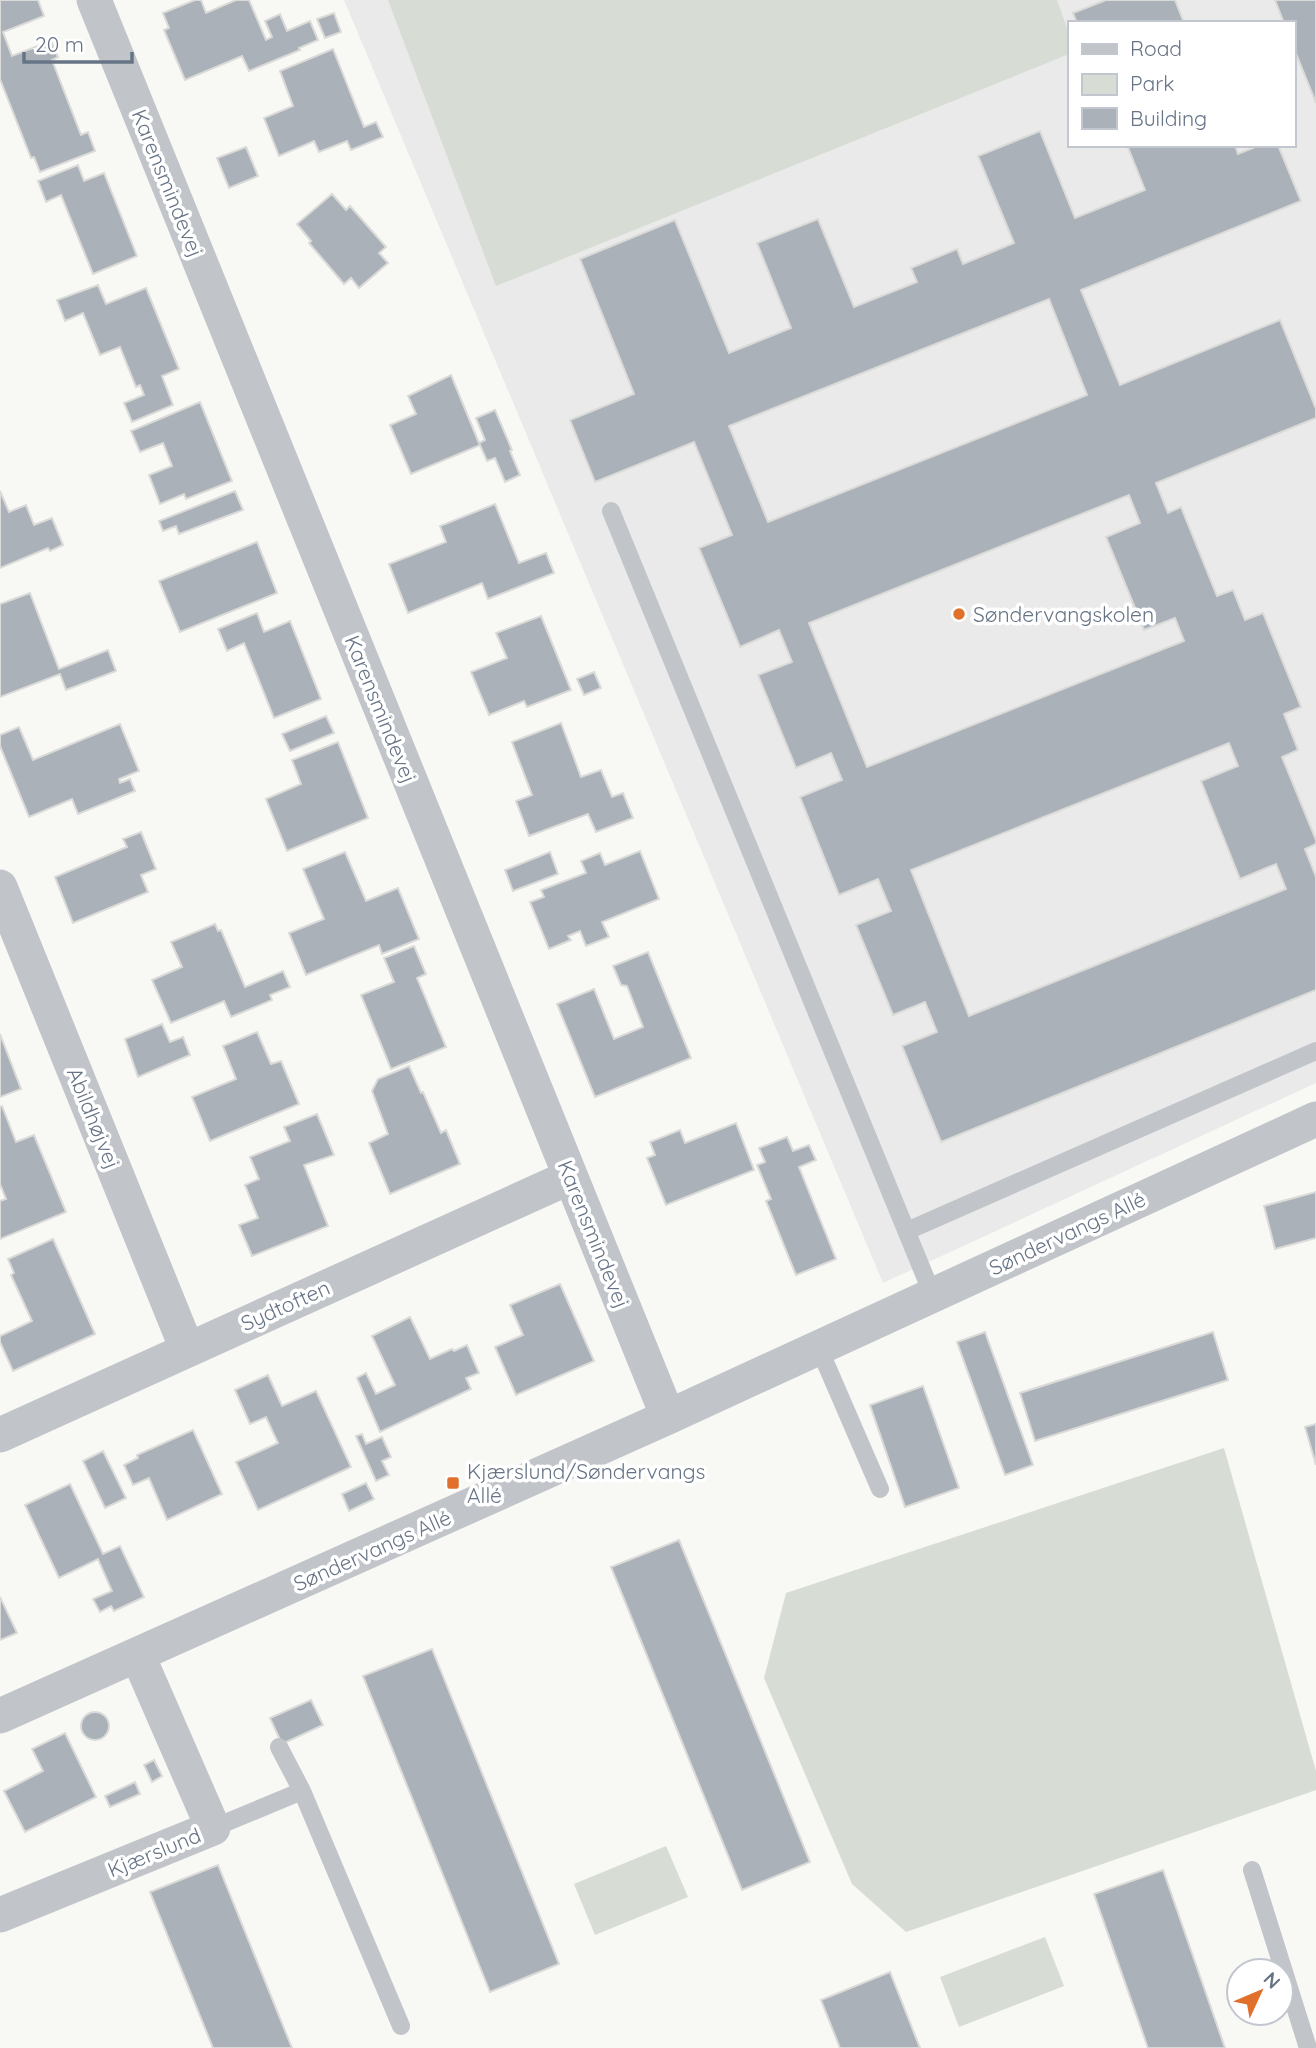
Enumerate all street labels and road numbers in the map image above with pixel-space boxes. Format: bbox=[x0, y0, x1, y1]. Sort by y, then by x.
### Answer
street label: Karensmindevej bbox=[127, 105, 209, 261]
street label: Karensmindevej bbox=[340, 631, 422, 787]
street label: Abildhøjvej bbox=[62, 1064, 126, 1172]
street label: Karensmindevej bbox=[553, 1156, 635, 1312]
street label: Søndervangs Allé bbox=[985, 1185, 1149, 1281]
street label: Sydtoften bbox=[236, 1274, 334, 1336]
street label: Søndervangs Allé bbox=[289, 1504, 455, 1596]
street label: Kjærslund bbox=[104, 1822, 204, 1882]

